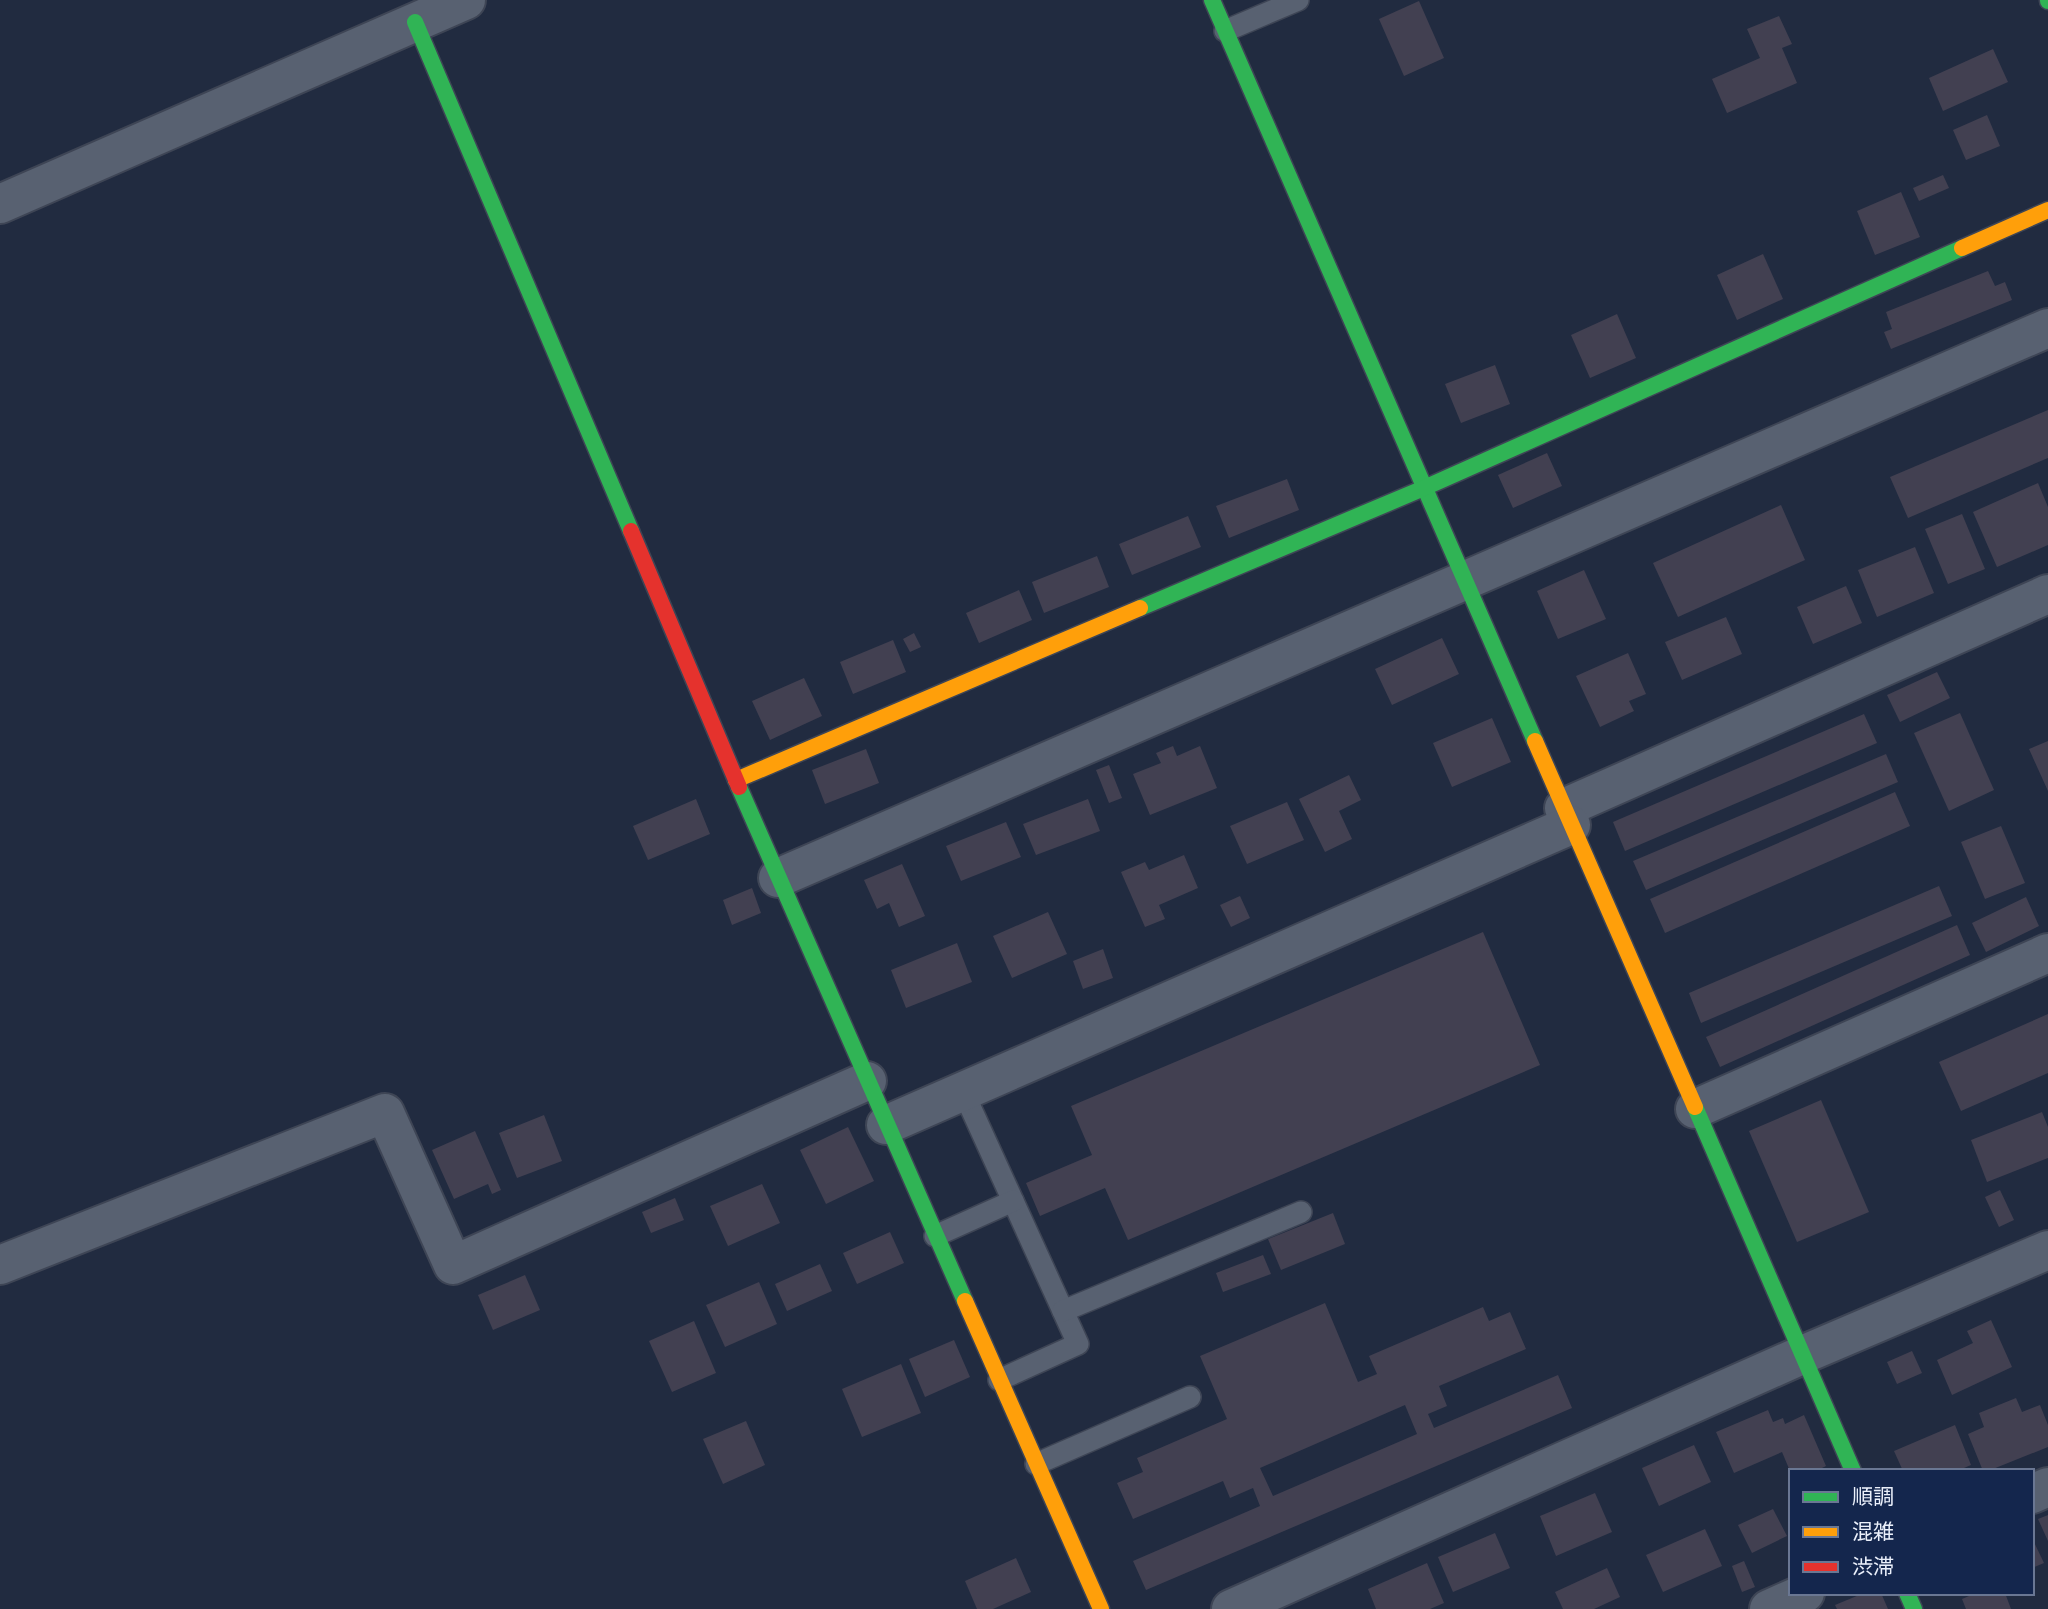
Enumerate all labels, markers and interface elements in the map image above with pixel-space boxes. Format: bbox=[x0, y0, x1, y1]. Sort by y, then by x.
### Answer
legend bbox=[1789, 1469, 2034, 1595]
text: 順調 bbox=[1852, 1485, 1894, 1509]
text: 混雑 bbox=[1852, 1520, 1894, 1544]
text: 渋滞 bbox=[1852, 1555, 1894, 1579]

